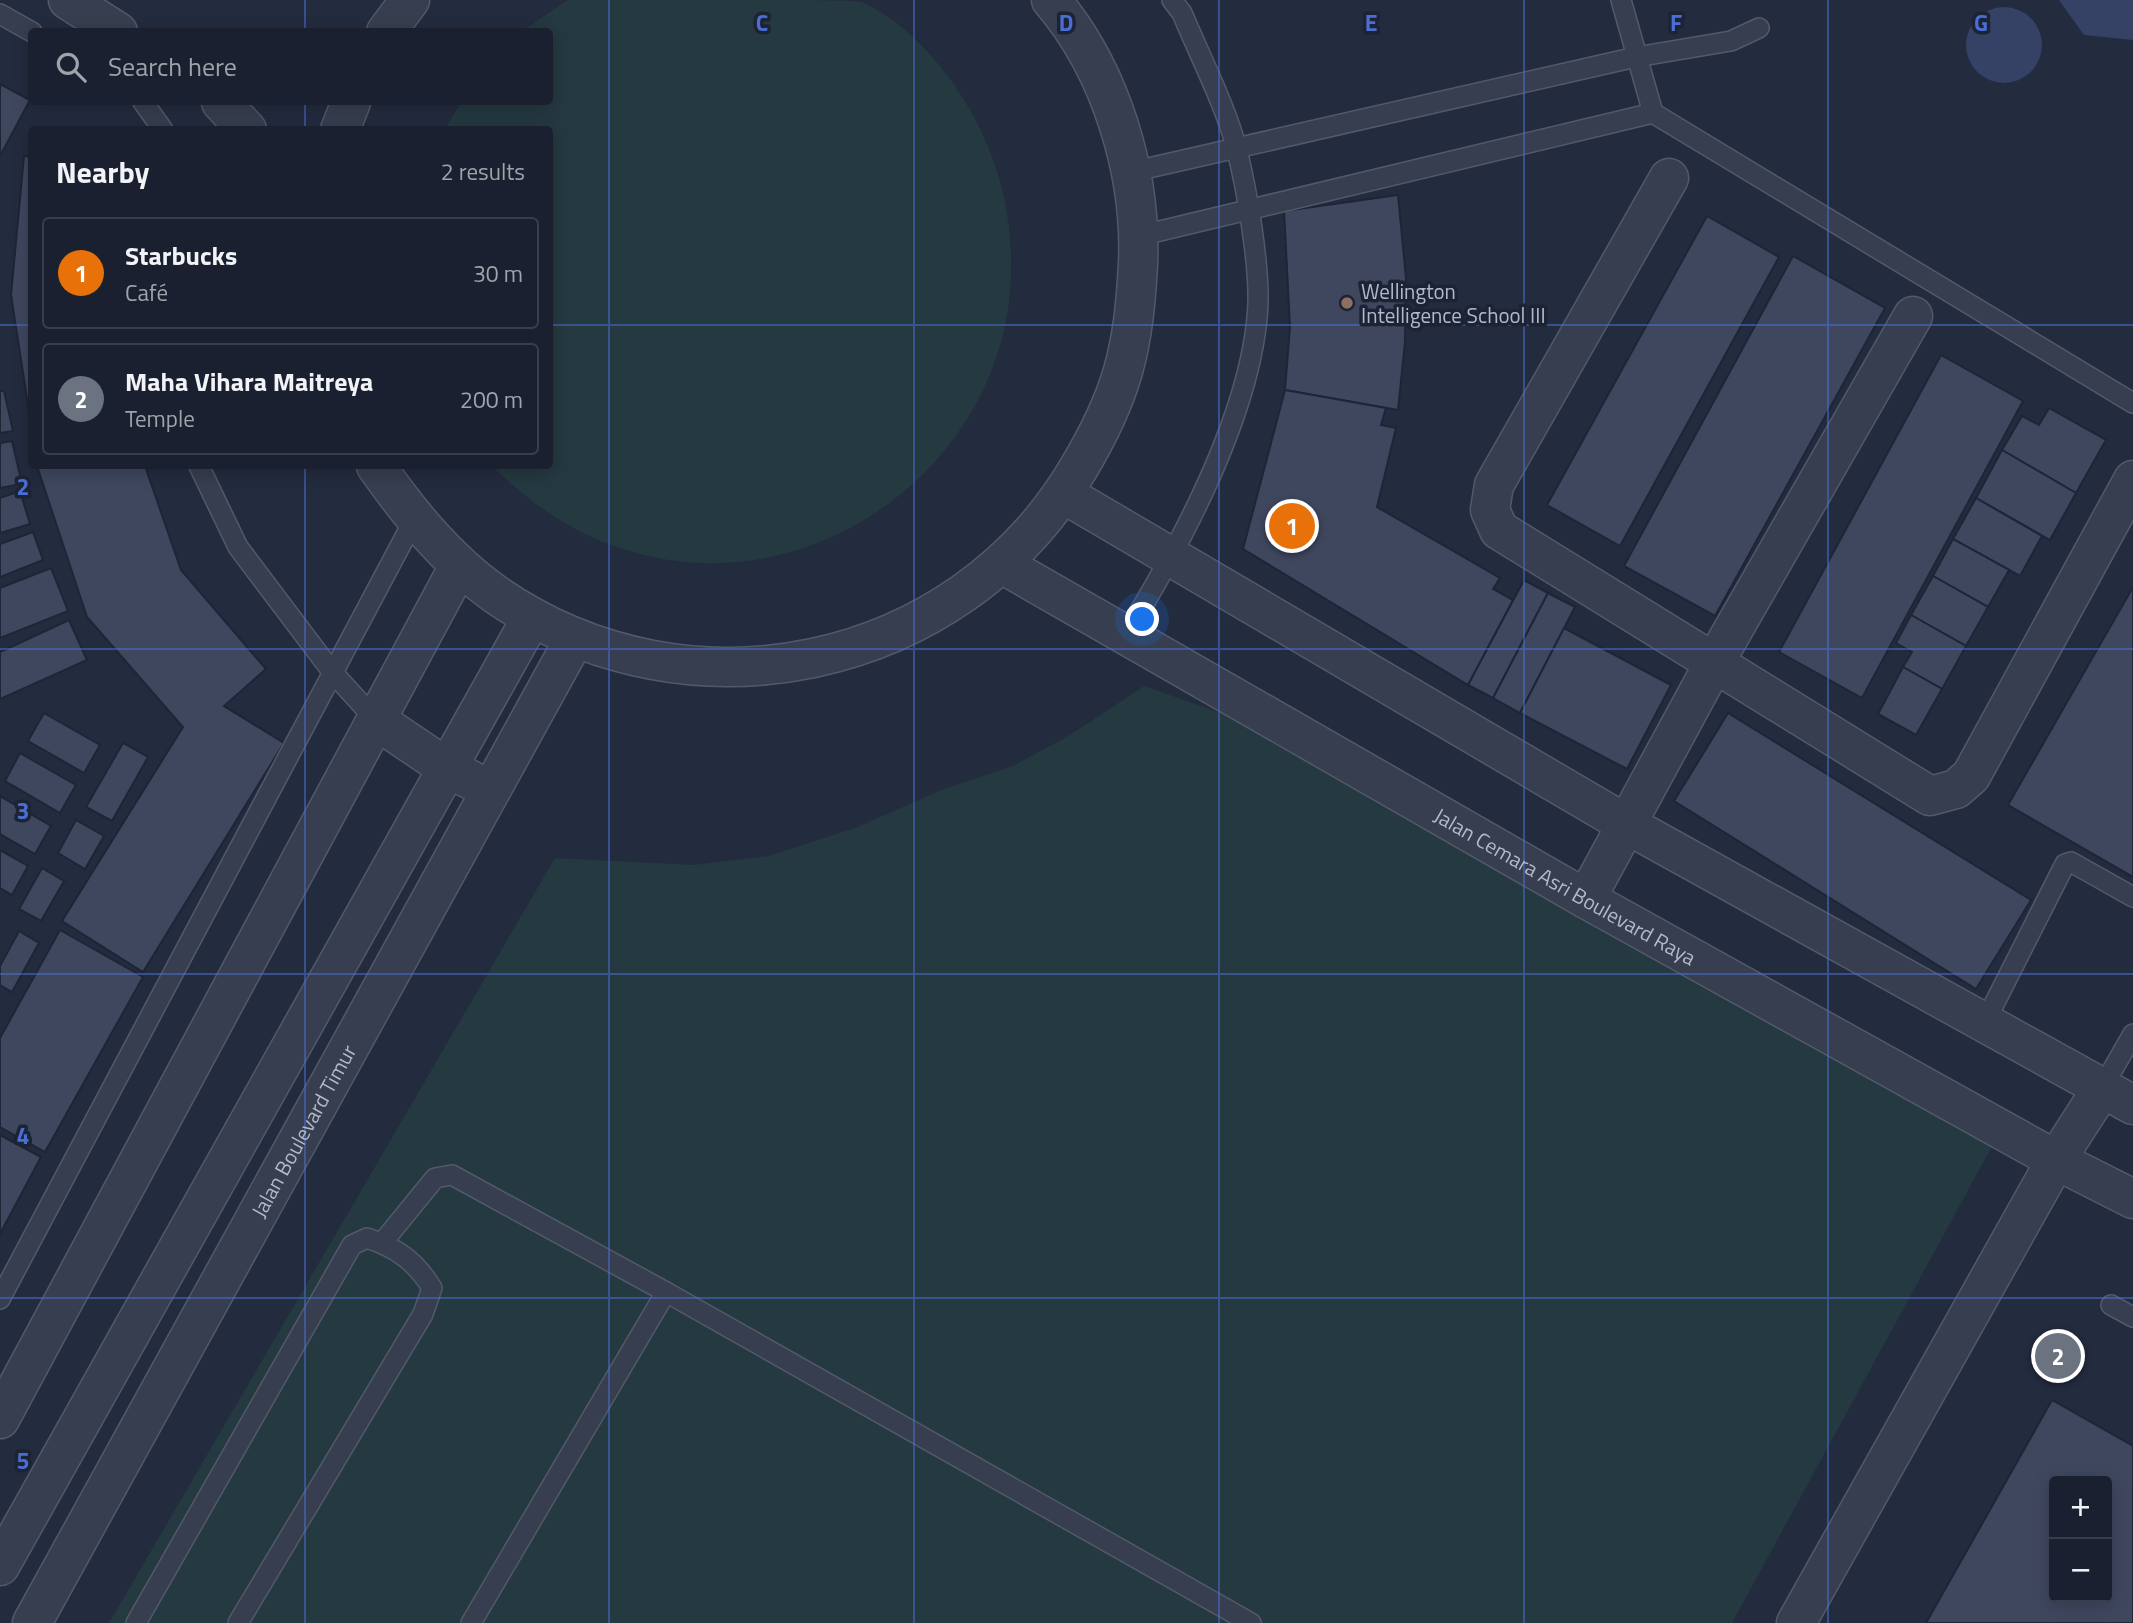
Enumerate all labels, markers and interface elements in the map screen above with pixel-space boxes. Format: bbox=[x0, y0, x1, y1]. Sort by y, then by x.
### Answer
text: C bbox=[756, 5, 768, 40]
text: D bbox=[1059, 5, 1073, 40]
text: E bbox=[1365, 5, 1377, 40]
text: F bbox=[1670, 5, 1682, 40]
text: G bbox=[1974, 5, 1988, 40]
search box bbox=[28, 28, 553, 105]
text: Search here bbox=[108, 47, 237, 86]
icon: search bbox=[52, 48, 90, 86]
text: Nearby bbox=[56, 149, 149, 195]
text: 2 results bbox=[441, 154, 525, 189]
text: Starbucks bbox=[125, 236, 237, 275]
text: 1 bbox=[75, 256, 87, 291]
text: 30 m bbox=[473, 256, 523, 291]
text: Café bbox=[125, 275, 168, 310]
place label: Wellington Intelligence School III bbox=[1361, 275, 1546, 331]
marker: Wellington Intelligence School III bbox=[1339, 295, 1355, 311]
text: Maha Vihara Maitreya bbox=[125, 362, 373, 401]
text: 2 bbox=[75, 382, 87, 417]
text: 200 m bbox=[460, 382, 523, 417]
text: Temple bbox=[125, 401, 195, 436]
text: 2 bbox=[17, 469, 29, 504]
pin: 1 bbox=[1269, 500, 1315, 552]
your location bbox=[1125, 602, 1159, 636]
text: 3 bbox=[17, 793, 29, 828]
street label: Jalan Cemara Asri Boulevard Raya bbox=[1428, 799, 1703, 973]
street label: Jalan Boulevard Timur bbox=[243, 1038, 364, 1223]
text: 4 bbox=[17, 1118, 29, 1153]
pin: 2 bbox=[2035, 1330, 2081, 1382]
text: 5 bbox=[17, 1443, 29, 1478]
map controls bbox=[2049, 1476, 2112, 1602]
button: + bbox=[2049, 1476, 2112, 1539]
button: − bbox=[2049, 1539, 2112, 1602]

